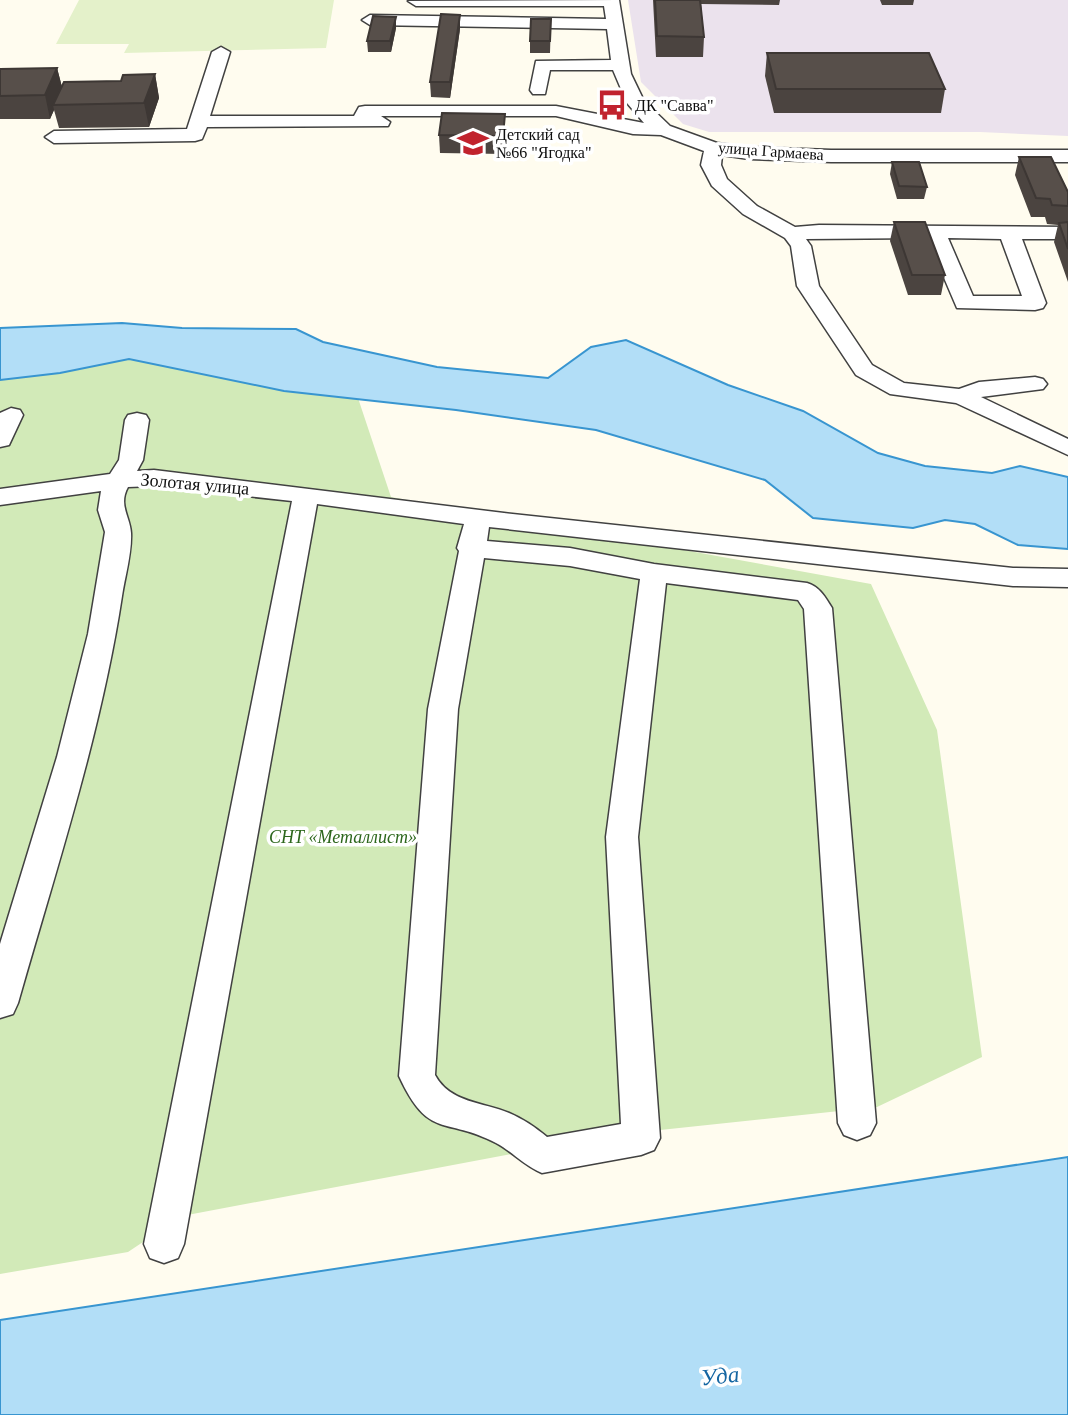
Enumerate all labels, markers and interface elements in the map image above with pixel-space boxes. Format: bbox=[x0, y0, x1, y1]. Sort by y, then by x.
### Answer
bus stop icon: ДК "Савва" bbox=[595, 88, 629, 122]
place label: ДК "Савва" bbox=[635, 97, 713, 115]
school or university icon: Детский сад №66 "Ягодка" bbox=[456, 126, 490, 160]
place label: Детский сад №66 "Ягодка" bbox=[496, 126, 591, 162]
street label: улица Гармаева bbox=[718, 139, 824, 164]
street label: Золотая улица bbox=[140, 469, 250, 499]
park label: СНТ «Металлист» bbox=[269, 827, 417, 847]
water label: Уда bbox=[700, 1362, 740, 1390]

